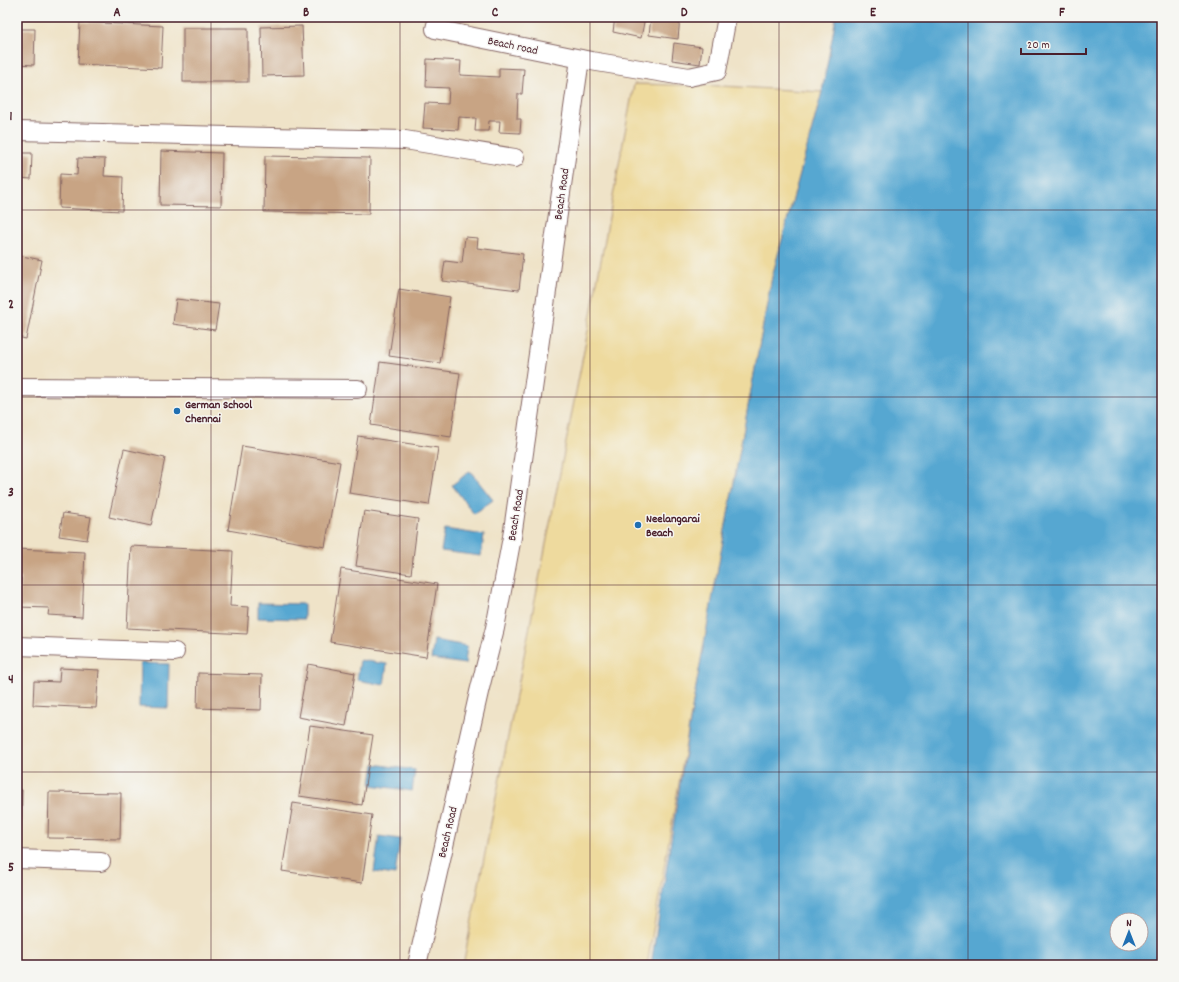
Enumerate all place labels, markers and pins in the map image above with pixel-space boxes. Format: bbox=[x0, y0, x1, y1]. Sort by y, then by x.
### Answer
place label: German School Chennai bbox=[185, 397, 252, 428]
marker: German School Chennai bbox=[172, 406, 182, 416]
place label: Neelangarai Beach bbox=[646, 511, 700, 542]
marker: Neelangarai Beach bbox=[633, 520, 643, 530]

